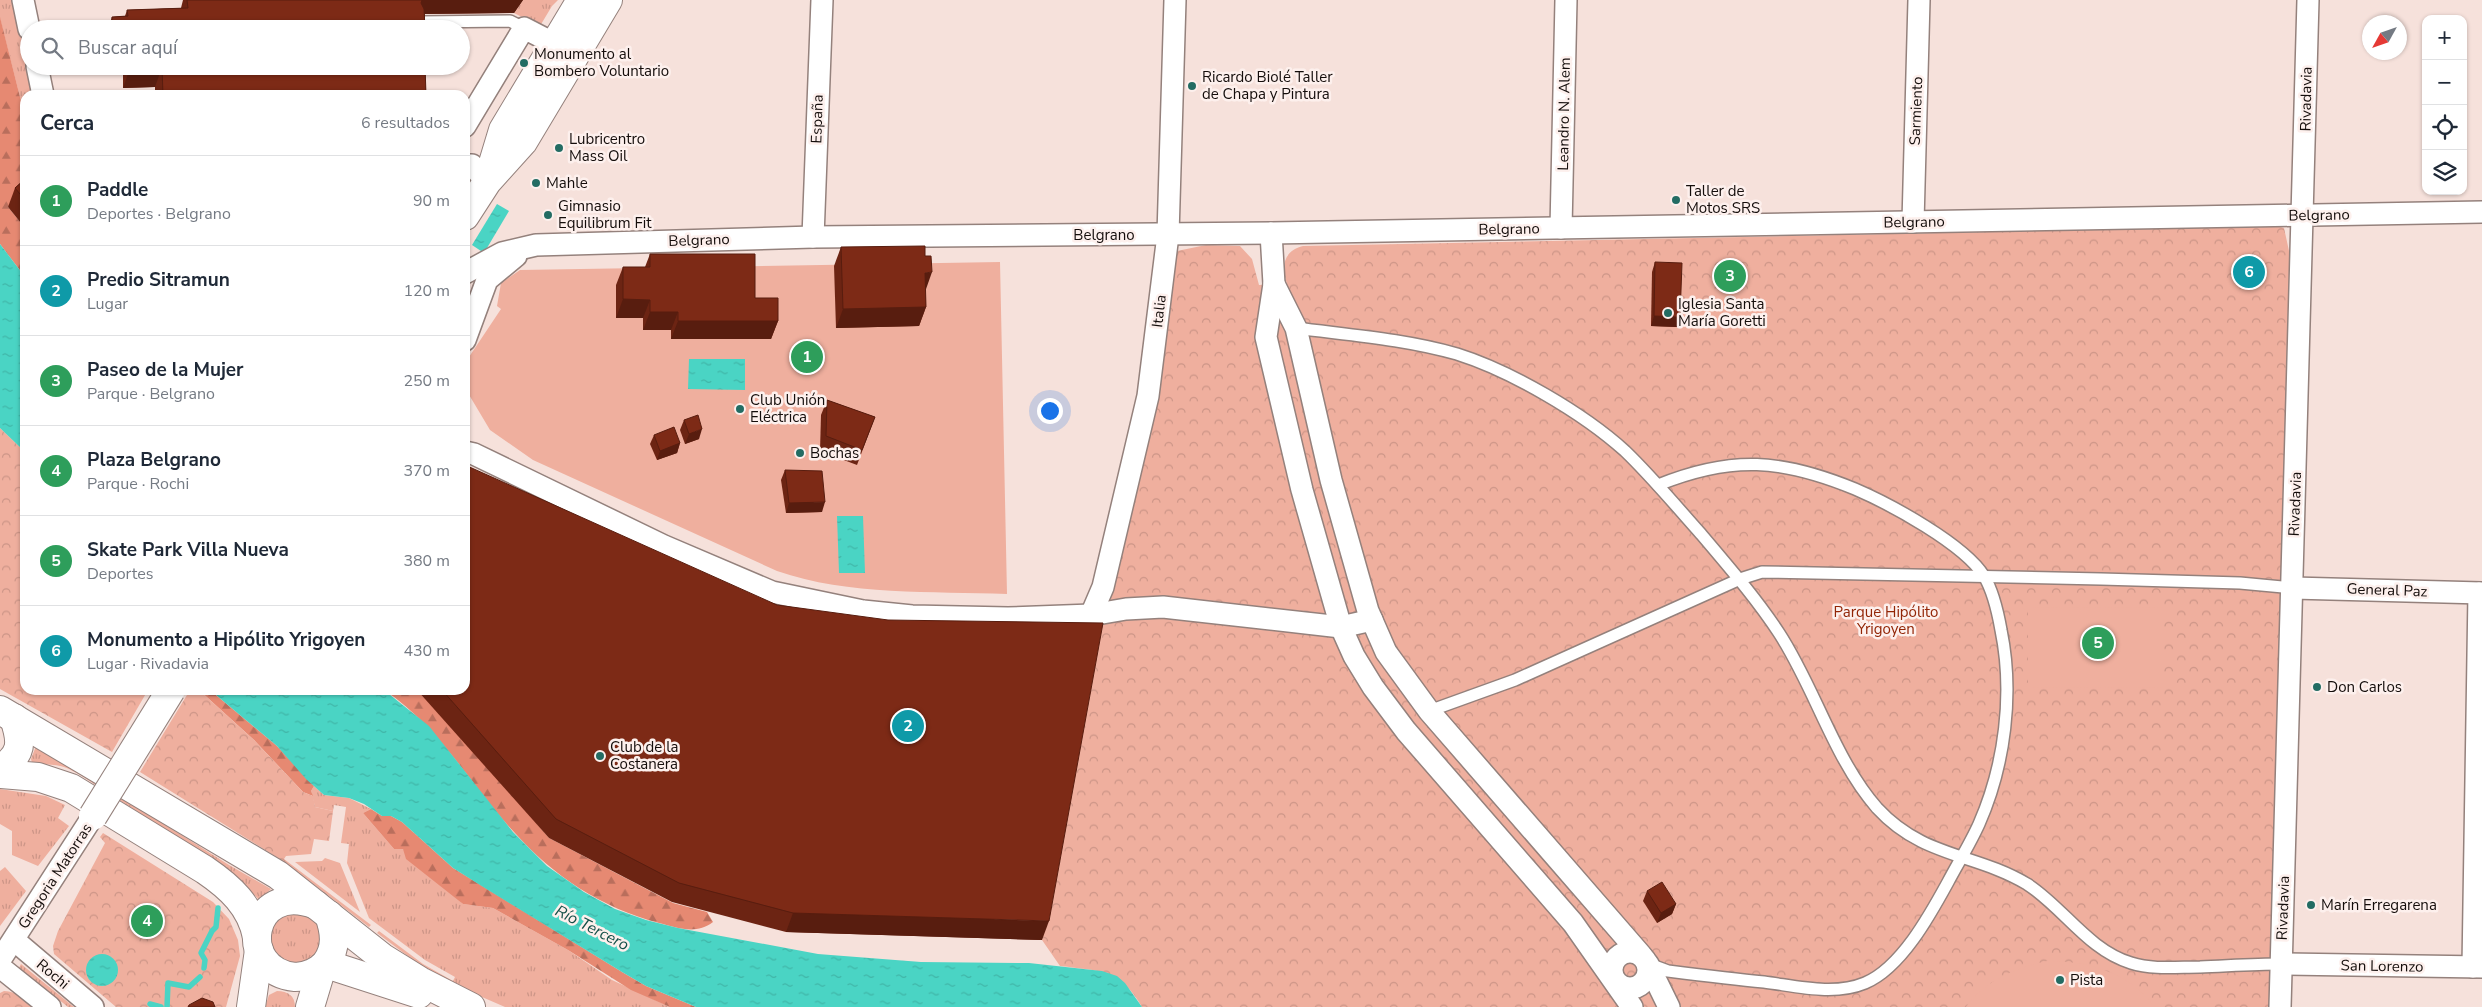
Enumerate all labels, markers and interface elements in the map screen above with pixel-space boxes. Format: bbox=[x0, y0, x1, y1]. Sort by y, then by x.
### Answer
north arrow bbox=[2362, 15, 2407, 60]
map controls bbox=[2422, 15, 2467, 195]
button: + bbox=[2422, 15, 2467, 60]
search box bbox=[20, 20, 470, 75]
icon: search bbox=[38, 34, 66, 62]
text: Buscar aquí bbox=[78, 35, 177, 61]
place label: Monumento al Bombero Voluntario bbox=[534, 44, 669, 81]
marker: Monumento al Bombero Voluntario bbox=[518, 57, 530, 69]
street label: Leandro N. Alem bbox=[1553, 57, 1575, 171]
button: − bbox=[2422, 60, 2467, 105]
street label: Rivadavia bbox=[2295, 66, 2317, 132]
place label: Ricardo Biolé Taller de Chapa y Pintura bbox=[1202, 67, 1333, 104]
street label: Sarmiento bbox=[1905, 76, 1927, 146]
marker: Ricardo Biolé Taller de Chapa y Pintura bbox=[1186, 80, 1198, 92]
street label: España bbox=[806, 94, 828, 144]
button: locate bbox=[2422, 105, 2467, 150]
text: Cerca bbox=[40, 109, 94, 137]
text: 6 resultados bbox=[361, 112, 450, 134]
place label: Lubricentro Mass Oil bbox=[569, 129, 645, 166]
marker: Lubricentro Mass Oil bbox=[553, 142, 565, 154]
button: layers bbox=[2422, 150, 2467, 195]
place label: Mahle bbox=[546, 173, 588, 193]
text: Paddle bbox=[87, 177, 148, 203]
marker: Mahle bbox=[530, 177, 542, 189]
place label: Taller de Motos SRS bbox=[1686, 181, 1760, 218]
text: 1 bbox=[51, 190, 61, 212]
text: 90 m bbox=[413, 190, 450, 212]
marker: Taller de Motos SRS bbox=[1670, 194, 1682, 206]
place label: Gimnasio Equilibrum Fit bbox=[558, 196, 652, 233]
text: Deportes · Belgrano bbox=[87, 203, 231, 225]
street label: Belgrano bbox=[2288, 204, 2350, 226]
marker: Gimnasio Equilibrum Fit bbox=[542, 209, 554, 221]
street label: Belgrano bbox=[1883, 211, 1945, 233]
street label: Belgrano bbox=[1478, 218, 1540, 240]
street label: Belgrano bbox=[1073, 225, 1135, 245]
street label: Belgrano bbox=[668, 229, 730, 251]
pin: 6 bbox=[2233, 253, 2265, 291]
pin: 3 bbox=[1714, 257, 1746, 295]
text: Predio Sitramun bbox=[87, 267, 230, 293]
text: 2 bbox=[51, 280, 61, 302]
text: 120 m bbox=[403, 280, 450, 302]
text: Lugar bbox=[87, 293, 128, 315]
street label: Italia bbox=[1147, 293, 1171, 329]
place label: Iglesia Santa María Goretti bbox=[1678, 294, 1766, 331]
marker: Iglesia Santa María Goretti bbox=[1662, 307, 1674, 319]
pin: 1 bbox=[791, 338, 823, 376]
text: Paseo de la Mujer bbox=[87, 357, 244, 383]
text: 3 bbox=[51, 370, 61, 392]
text: 250 m bbox=[403, 370, 450, 392]
text: Parque · Belgrano bbox=[87, 383, 215, 405]
place label: Club Unión Eléctrica bbox=[750, 390, 825, 427]
your location bbox=[1037, 398, 1063, 424]
marker: Club Unión Eléctrica bbox=[734, 403, 746, 415]
place label: Bochas bbox=[810, 443, 859, 463]
text: Plaza Belgrano bbox=[87, 447, 221, 473]
marker: Bochas bbox=[794, 447, 806, 459]
text: 4 bbox=[51, 460, 61, 482]
text: 370 m bbox=[403, 460, 450, 482]
street label: Rivadavia bbox=[2284, 471, 2306, 537]
text: Parque · Rochi bbox=[87, 473, 189, 495]
text: Skate Park Villa Nueva bbox=[87, 537, 289, 563]
text: 5 bbox=[51, 550, 61, 572]
text: 380 m bbox=[403, 550, 450, 572]
text: Deportes bbox=[87, 563, 154, 585]
street label: General Paz bbox=[2346, 579, 2428, 601]
park label: Parque Hipólito Yrigoyen bbox=[1834, 602, 1938, 639]
pin: 5 bbox=[2082, 624, 2114, 662]
text: Monumento a Hipólito Yrigoyen bbox=[87, 627, 365, 653]
text: 6 bbox=[51, 640, 61, 662]
text: 430 m bbox=[403, 640, 450, 662]
text: Lugar · Rivadavia bbox=[87, 653, 209, 675]
place label: Don Carlos bbox=[2327, 677, 2402, 697]
marker: Don Carlos bbox=[2311, 681, 2323, 693]
pin: 2 bbox=[892, 707, 924, 745]
place label: Club de la Costanera bbox=[610, 737, 679, 774]
marker: Club de la Costanera bbox=[594, 750, 606, 762]
street label: Gregoria Matorras bbox=[13, 819, 97, 933]
street label: Rivadavia bbox=[2272, 875, 2294, 941]
place label: Marín Erregarena bbox=[2321, 895, 2437, 915]
marker: Marín Erregarena bbox=[2305, 899, 2317, 911]
water label: Río Tercero bbox=[551, 900, 633, 956]
pin: 4 bbox=[131, 902, 163, 940]
street label: Rochi bbox=[32, 954, 74, 994]
street label: San Lorenzo bbox=[2340, 955, 2424, 977]
place label: Pista bbox=[2070, 970, 2103, 990]
marker: Pista bbox=[2054, 974, 2066, 986]

